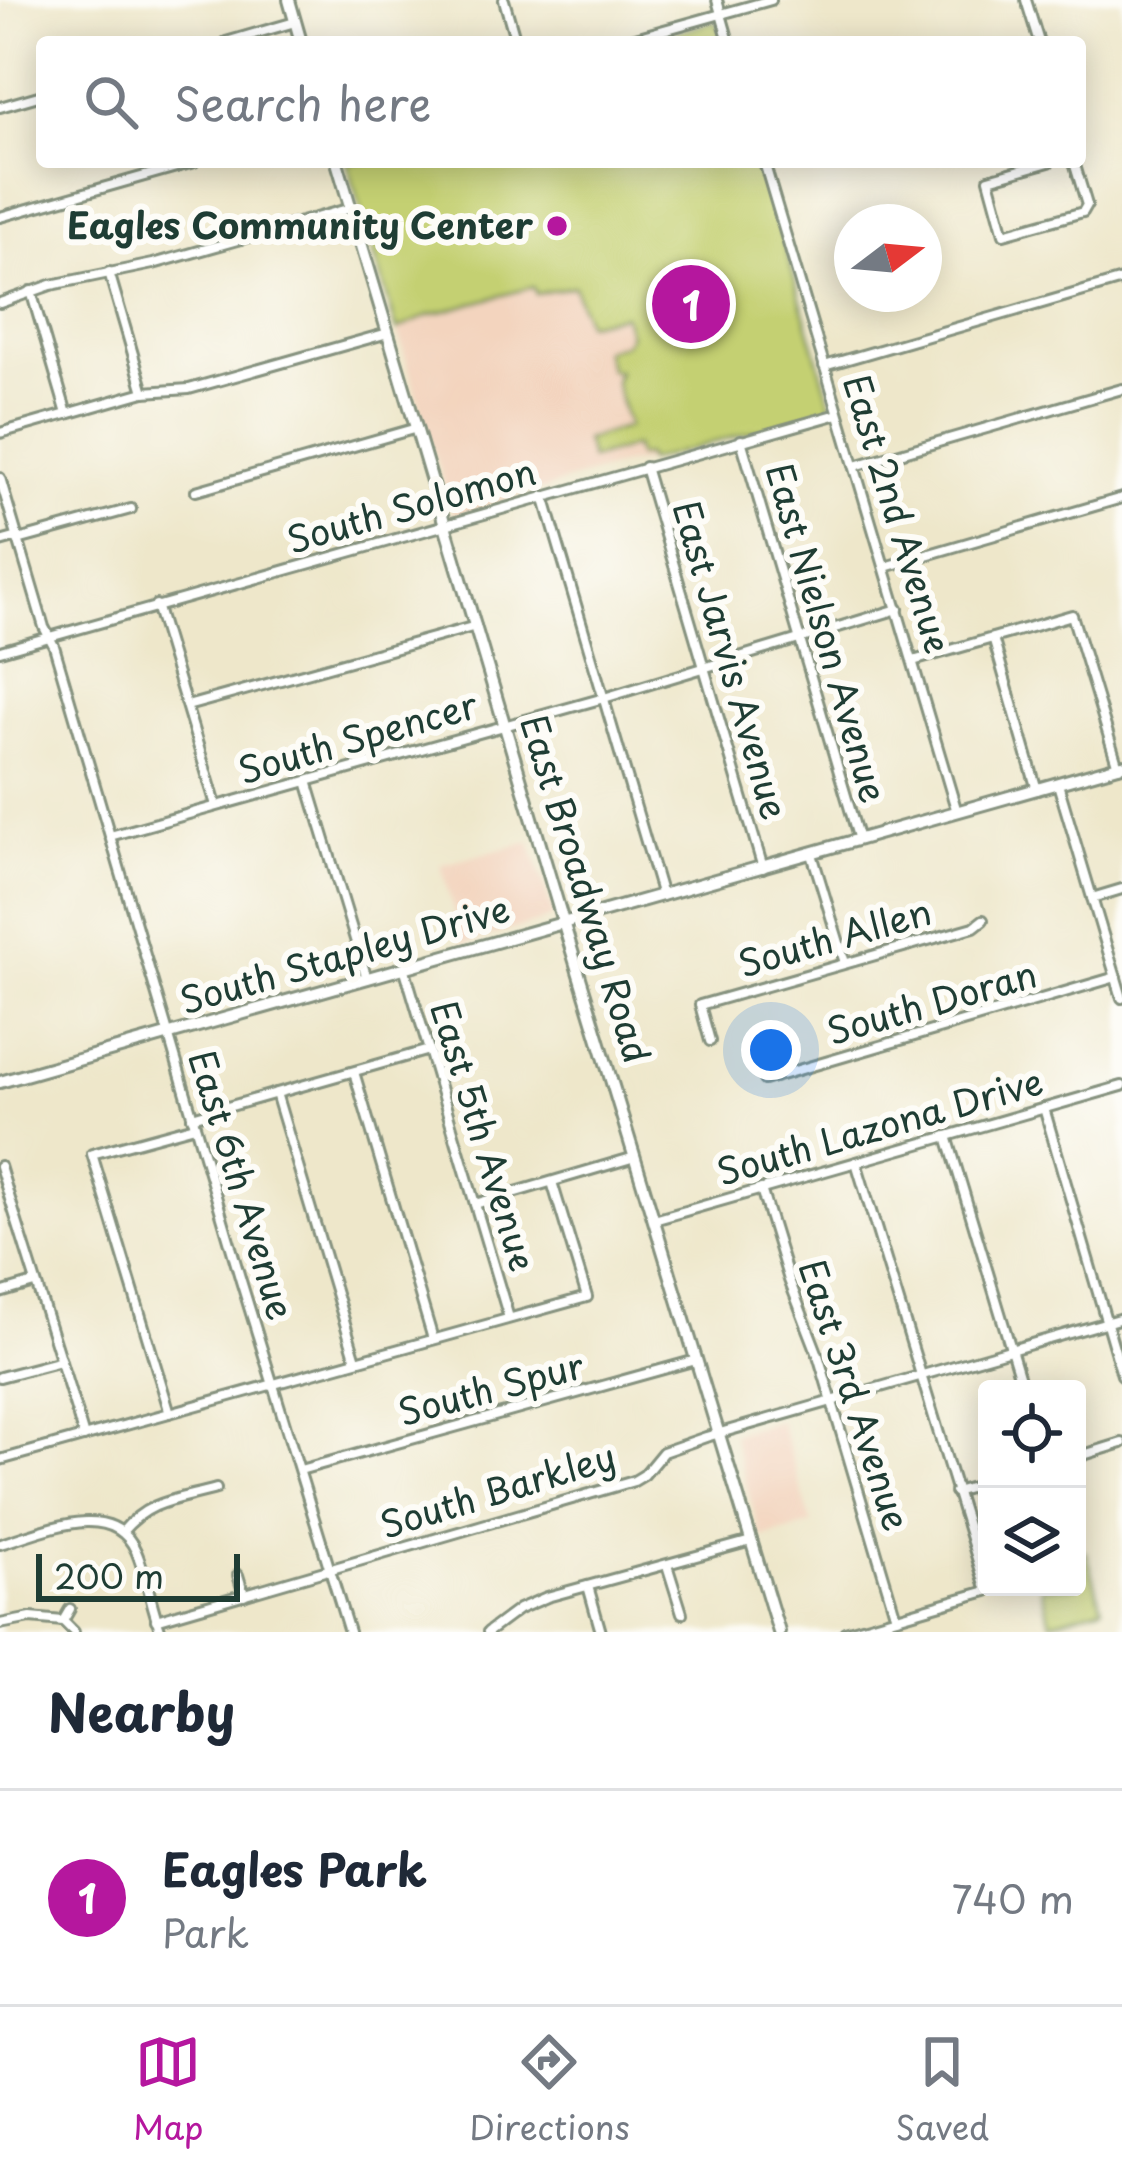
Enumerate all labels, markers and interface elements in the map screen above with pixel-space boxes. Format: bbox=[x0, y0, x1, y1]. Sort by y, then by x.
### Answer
search box bbox=[36, 36, 1086, 168]
text: Search here bbox=[174, 68, 431, 136]
icon: search bbox=[78, 69, 144, 135]
place label: Eagles Community Center bbox=[67, 197, 533, 251]
north arrow bbox=[834, 204, 942, 312]
marker: Eagles Community Center bbox=[544, 213, 570, 239]
pin: 1 bbox=[652, 259, 730, 349]
street label: East 2nd Avenue bbox=[831, 368, 967, 659]
street label: South Solomon bbox=[280, 443, 542, 565]
street label: East Nielson Avenue bbox=[754, 456, 902, 808]
street label: East Jarvis Avenue bbox=[661, 494, 803, 825]
street label: South Spencer bbox=[232, 676, 484, 796]
street label: East Broadway Road bbox=[508, 708, 666, 1069]
street label: South Stapley Drive bbox=[173, 880, 516, 1026]
street label: South Allen bbox=[732, 883, 937, 989]
street label: South Doran bbox=[820, 945, 1042, 1057]
street label: East 5th Avenue bbox=[418, 994, 552, 1277]
your location bbox=[741, 1020, 801, 1080]
street label: East 6th Avenue bbox=[176, 1043, 309, 1326]
street label: South Lazona Drive bbox=[710, 1053, 1049, 1197]
street label: East 3rd Avenue bbox=[787, 1252, 925, 1537]
street label: South Spur bbox=[392, 1336, 590, 1438]
map controls bbox=[978, 1380, 1086, 1596]
button: locate bbox=[978, 1380, 1086, 1488]
street label: South Barkley bbox=[373, 1428, 622, 1550]
button: layers bbox=[978, 1488, 1086, 1596]
scale bar bbox=[36, 1548, 240, 1601]
text: 200 m bbox=[54, 1550, 164, 1600]
text: Nearby bbox=[48, 1672, 235, 1749]
text: Eagles Park bbox=[162, 1834, 427, 1902]
text: 1 bbox=[78, 1868, 96, 1927]
text: 740 m bbox=[951, 1868, 1074, 1927]
text: Park bbox=[162, 1902, 249, 1961]
tab: Map bbox=[133, 2029, 203, 2151]
tab: Directions bbox=[469, 2029, 630, 2151]
tab: Saved bbox=[895, 2029, 989, 2151]

